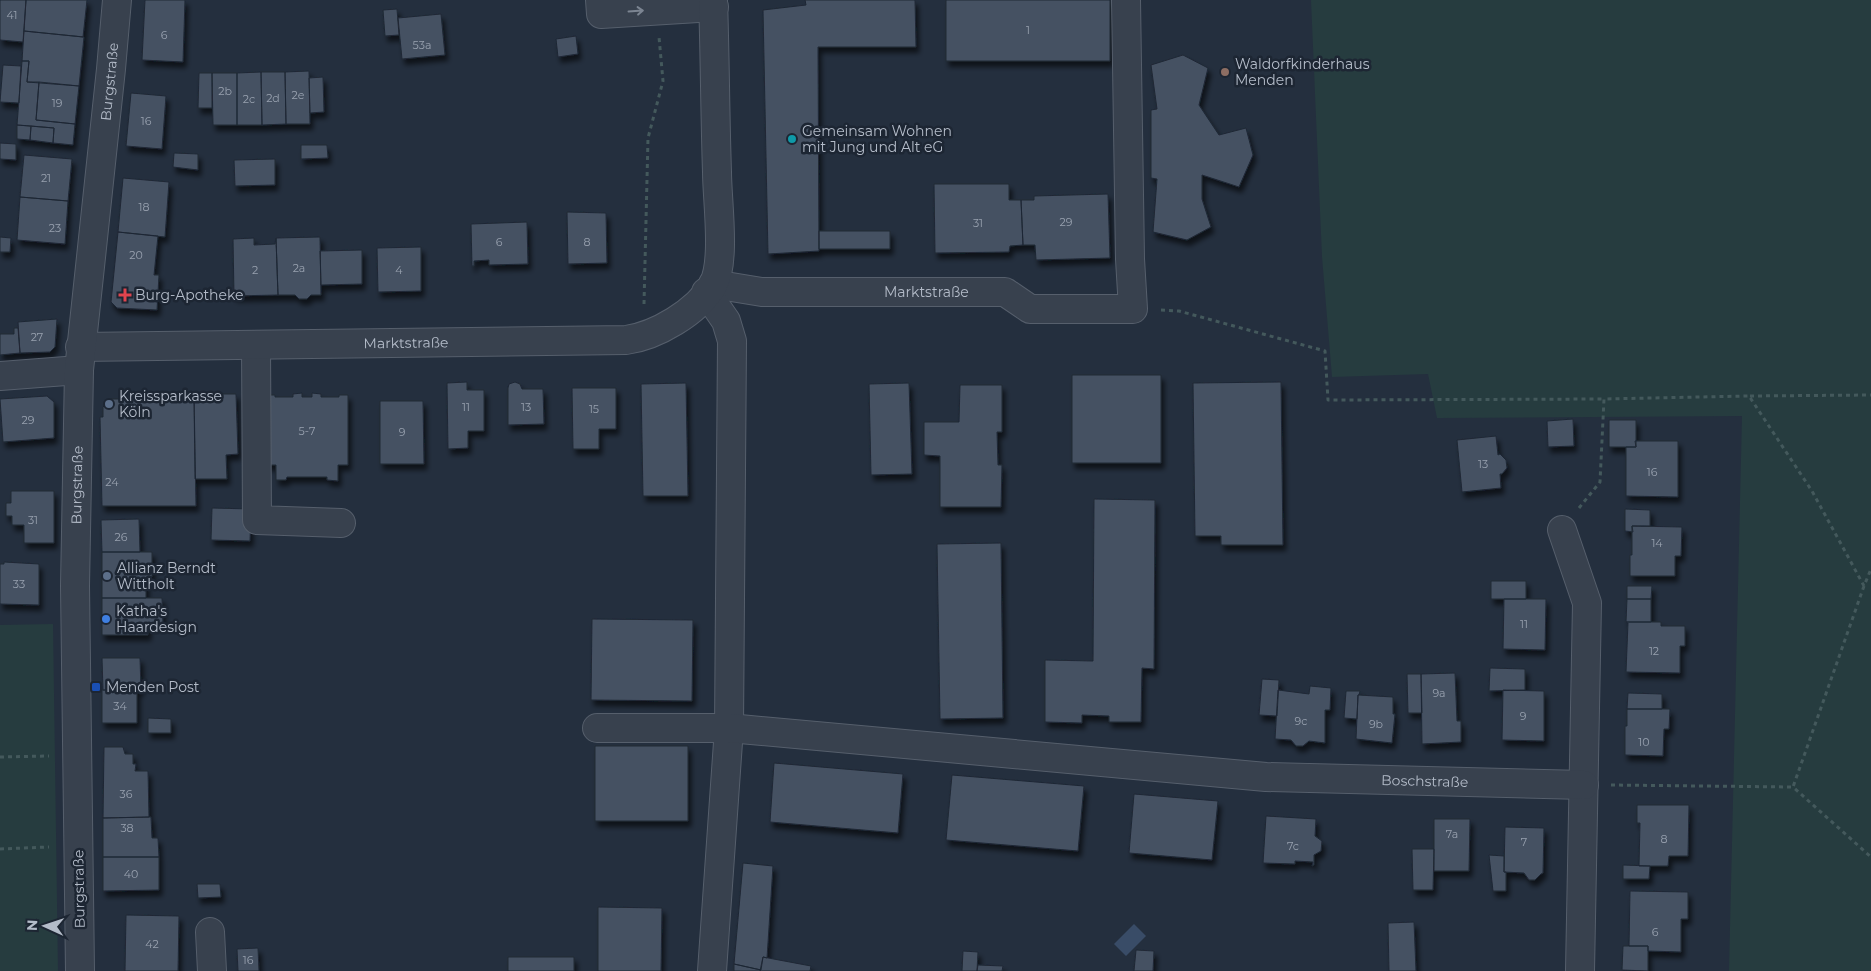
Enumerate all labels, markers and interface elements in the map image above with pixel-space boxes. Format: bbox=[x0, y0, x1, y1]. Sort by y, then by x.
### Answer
one-way arrow bbox=[628, 6, 644, 15]
house number: 41 bbox=[7, 8, 17, 22]
house number: 1 bbox=[1026, 23, 1030, 37]
house number: 6 bbox=[161, 28, 168, 42]
house number: 53a bbox=[413, 38, 431, 52]
street label: Burgstraße bbox=[97, 42, 122, 122]
place label: Waldorfkinderhaus Menden bbox=[1235, 55, 1370, 89]
marker: Waldorfkinderhaus Menden bbox=[1219, 66, 1231, 78]
house number: 2b bbox=[218, 84, 232, 98]
house number: 2e bbox=[292, 88, 305, 102]
house number: 2d bbox=[266, 91, 280, 105]
house number: 2c bbox=[243, 92, 255, 106]
house number: 19 bbox=[52, 96, 63, 110]
house number: 16 bbox=[141, 114, 152, 128]
place label: Gemeinsam Wohnen mit Jung und Alt eG bbox=[802, 122, 952, 156]
marker: Gemeinsam Wohnen mit Jung und Alt eG bbox=[786, 133, 798, 145]
house number: 21 bbox=[41, 171, 51, 185]
house number: 18 bbox=[139, 200, 150, 214]
house number: 29 bbox=[1060, 215, 1073, 229]
house number: 31 bbox=[973, 216, 983, 230]
house number: 23 bbox=[49, 221, 61, 235]
house number: 6 bbox=[496, 235, 503, 249]
house number: 8 bbox=[583, 235, 591, 249]
house number: 20 bbox=[129, 248, 143, 262]
house number: 2a bbox=[293, 261, 305, 275]
house number: 2 bbox=[252, 263, 258, 277]
house number: 4 bbox=[395, 263, 403, 277]
street label: Marktstraße bbox=[884, 283, 969, 301]
place label: Burg-Apotheke bbox=[135, 286, 244, 304]
marker: Burg-Apotheke bbox=[119, 289, 131, 301]
house number: 27 bbox=[31, 330, 43, 344]
street label: Marktstraße bbox=[363, 333, 449, 352]
place label: Kreissparkasse Köln bbox=[119, 387, 222, 421]
marker: Kreissparkasse Köln bbox=[103, 398, 115, 410]
house number: 11 bbox=[462, 400, 470, 414]
house number: 13 bbox=[521, 400, 531, 414]
house number: 15 bbox=[589, 402, 599, 416]
house number: 29 bbox=[22, 413, 35, 427]
house number: 5-7 bbox=[299, 424, 315, 438]
house number: 9 bbox=[399, 425, 406, 439]
street label: Burgstraße bbox=[67, 446, 87, 525]
house number: 13 bbox=[1478, 457, 1488, 471]
house number: 16 bbox=[1647, 465, 1658, 479]
house number: 24 bbox=[105, 475, 119, 489]
house number: 31 bbox=[28, 513, 38, 527]
house number: 26 bbox=[115, 530, 128, 544]
house number: 14 bbox=[1651, 536, 1663, 550]
place label: Allianz Berndt Wittholt bbox=[117, 559, 216, 593]
marker: Allianz Berndt Wittholt bbox=[101, 570, 113, 582]
house number: 33 bbox=[13, 577, 25, 591]
place label: Katha's Haardesign bbox=[116, 602, 197, 636]
marker: Katha's Haardesign bbox=[100, 613, 112, 625]
house number: 11 bbox=[1520, 617, 1528, 631]
house number: 12 bbox=[1649, 644, 1659, 658]
place label: Menden Post bbox=[106, 678, 200, 696]
marker: Menden Post bbox=[90, 681, 102, 693]
house number: 9a bbox=[1432, 686, 1446, 700]
house number: 34 bbox=[113, 699, 127, 713]
house number: 9 bbox=[1520, 709, 1527, 723]
house number: 9c bbox=[1295, 714, 1307, 728]
house number: 9b bbox=[1369, 717, 1383, 731]
house number: 10 bbox=[1638, 735, 1650, 749]
street label: Boschstraße bbox=[1381, 771, 1468, 791]
house number: 36 bbox=[120, 787, 133, 801]
house number: 38 bbox=[120, 821, 134, 835]
house number: 7a bbox=[1446, 827, 1458, 841]
house number: 8 bbox=[1660, 832, 1668, 846]
house number: 7 bbox=[1521, 835, 1527, 849]
house number: 7c bbox=[1287, 839, 1299, 853]
street label: Burgstraße bbox=[69, 850, 89, 928]
house number: 40 bbox=[124, 867, 138, 881]
north arrow bbox=[20, 901, 70, 951]
text: N bbox=[23, 919, 41, 931]
house number: 6 bbox=[1652, 925, 1659, 939]
house number: 42 bbox=[145, 937, 159, 951]
house number: 16 bbox=[243, 953, 254, 967]

